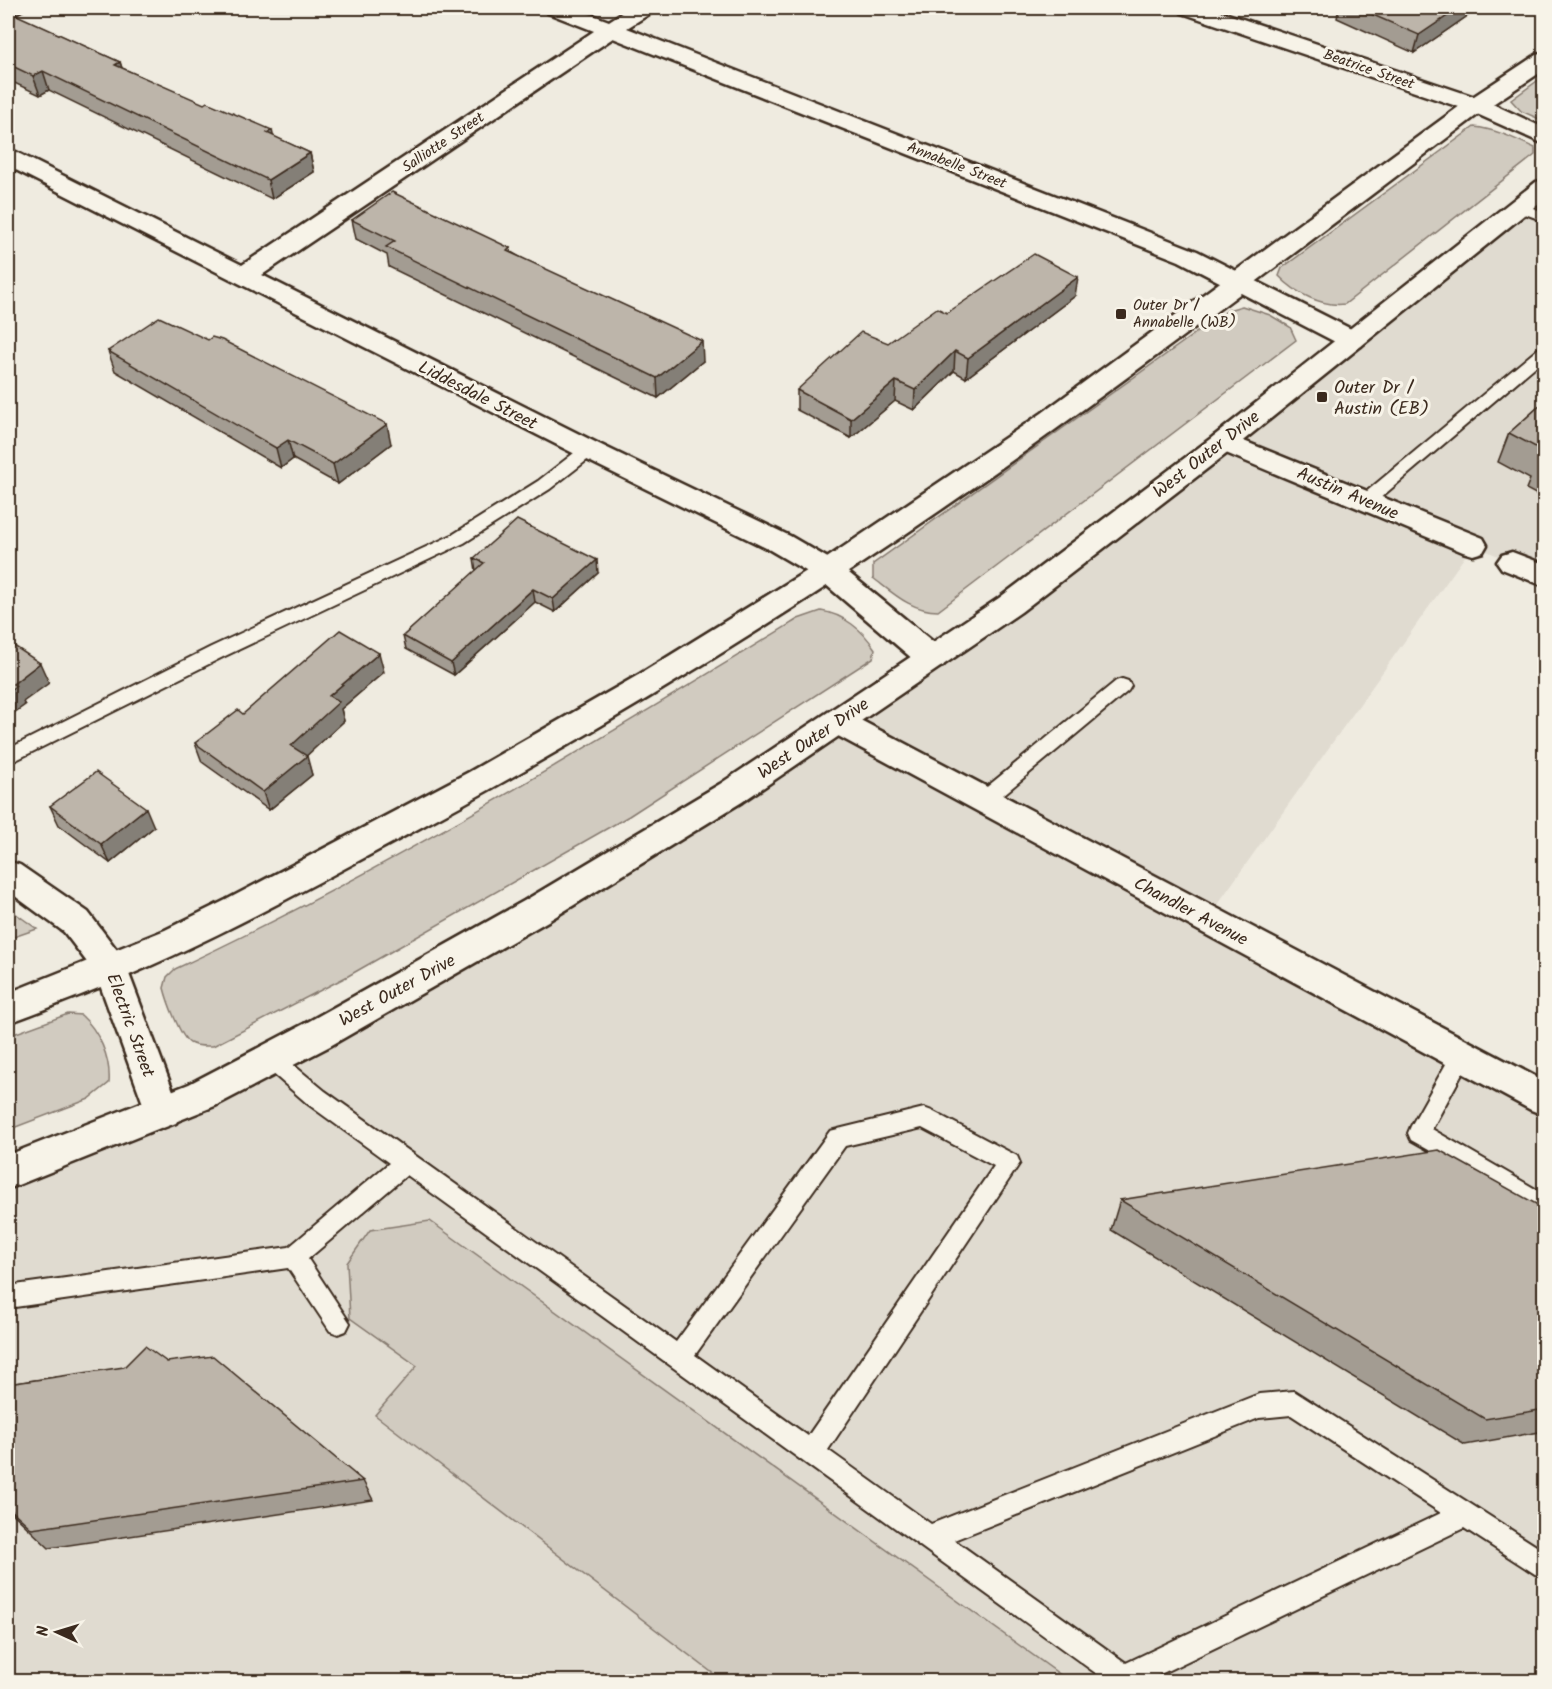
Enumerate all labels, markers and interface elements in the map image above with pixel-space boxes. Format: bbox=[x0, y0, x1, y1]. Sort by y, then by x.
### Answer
street label: Beatrice Street bbox=[1320, 43, 1418, 97]
street label: Salliotte Street bbox=[397, 106, 490, 179]
street label: Annabelle Street bbox=[903, 136, 1010, 196]
place label: Outer Dr / Annabelle (WB) bbox=[1133, 294, 1236, 335]
marker: Outer Dr / Annabelle (WB) bbox=[1114, 307, 1128, 321]
street label: Liddesdale Street bbox=[413, 354, 543, 439]
place label: Outer Dr / Austin (EB) bbox=[1334, 374, 1429, 424]
marker: Outer Dr / Austin (EB) bbox=[1315, 390, 1329, 404]
street label: West Outer Drive bbox=[1147, 404, 1267, 506]
street label: Austin Avenue bbox=[1292, 460, 1403, 529]
street label: West Outer Drive bbox=[752, 691, 876, 787]
street label: Chandler Avenue bbox=[1128, 870, 1253, 955]
street label: West Outer Drive bbox=[334, 947, 461, 1035]
street label: Electric Street bbox=[97, 969, 162, 1083]
north arrow bbox=[27, 1602, 87, 1662]
text: N bbox=[31, 1625, 56, 1637]

